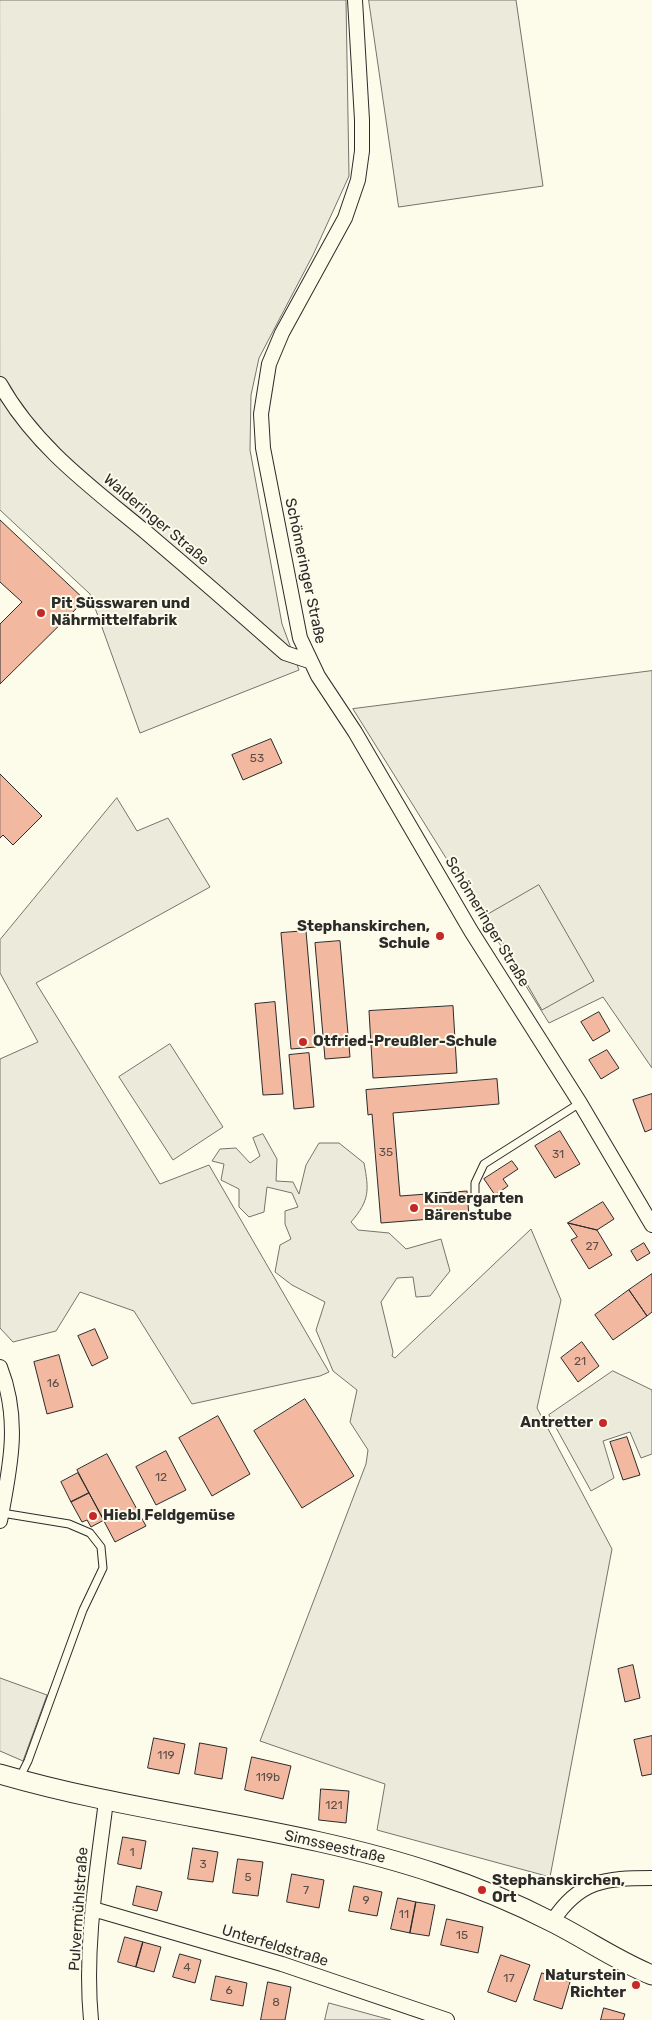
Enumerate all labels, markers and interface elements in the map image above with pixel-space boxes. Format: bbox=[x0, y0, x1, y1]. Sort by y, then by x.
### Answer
street label: Walderinger Straße bbox=[100, 471, 212, 569]
street label: Schömeringer Straße bbox=[281, 496, 329, 646]
place label: Pit Süsswaren und Nährmittelfabrik bbox=[51, 595, 190, 630]
marker: Pit Süsswaren und Nährmittelfabrik bbox=[35, 607, 47, 619]
house number: 53 bbox=[250, 752, 264, 766]
street label: Schömeringer Straße bbox=[441, 854, 533, 990]
place label: Stephanskirchen, Schule bbox=[297, 918, 430, 953]
marker: Stephanskirchen, Schule bbox=[434, 930, 446, 942]
place label: Otfried-Preußler-Schule bbox=[313, 1033, 497, 1051]
marker: Otfried-Preußler-Schule bbox=[297, 1036, 309, 1048]
house number: 35 bbox=[379, 1146, 393, 1160]
house number: 31 bbox=[552, 1148, 564, 1162]
place label: Kindergarten Bärenstube bbox=[424, 1190, 524, 1225]
marker: Kindergarten Bärenstube bbox=[408, 1202, 420, 1214]
house number: 27 bbox=[585, 1240, 599, 1254]
house number: 21 bbox=[574, 1355, 586, 1369]
house number: 16 bbox=[47, 1377, 59, 1391]
place label: Antretter bbox=[520, 1414, 593, 1432]
marker: Antretter bbox=[597, 1417, 609, 1429]
house number: 12 bbox=[155, 1471, 167, 1485]
place label: Hiebl Feldgemüse bbox=[103, 1507, 235, 1525]
marker: Hiebl Feldgemüse bbox=[87, 1510, 99, 1522]
house number: 119 bbox=[157, 1749, 175, 1763]
house number: 119b bbox=[256, 1771, 280, 1785]
house number: 121 bbox=[325, 1799, 343, 1813]
street label: Simsseestraße bbox=[283, 1827, 387, 1867]
street label: Pulvermühlstraße bbox=[66, 1846, 92, 1972]
house number: 1 bbox=[129, 1846, 135, 1860]
house number: 3 bbox=[199, 1858, 207, 1872]
house number: 5 bbox=[244, 1871, 252, 1885]
place label: Stephanskirchen, Ort bbox=[492, 1872, 625, 1907]
house number: 7 bbox=[303, 1884, 309, 1898]
marker: Stephanskirchen, Ort bbox=[476, 1884, 488, 1896]
house number: 9 bbox=[362, 1894, 370, 1908]
house number: 11 bbox=[399, 1908, 409, 1922]
street label: Unterfeldstraße bbox=[219, 1921, 331, 1971]
house number: 15 bbox=[456, 1929, 468, 1943]
house number: 4 bbox=[183, 1961, 191, 1975]
place label: Naturstein Richter bbox=[545, 1967, 626, 2002]
house number: 17 bbox=[503, 1972, 515, 1986]
marker: Naturstein Richter bbox=[630, 1979, 642, 1991]
house number: 6 bbox=[225, 1984, 233, 1998]
house number: 8 bbox=[272, 1996, 280, 2010]

